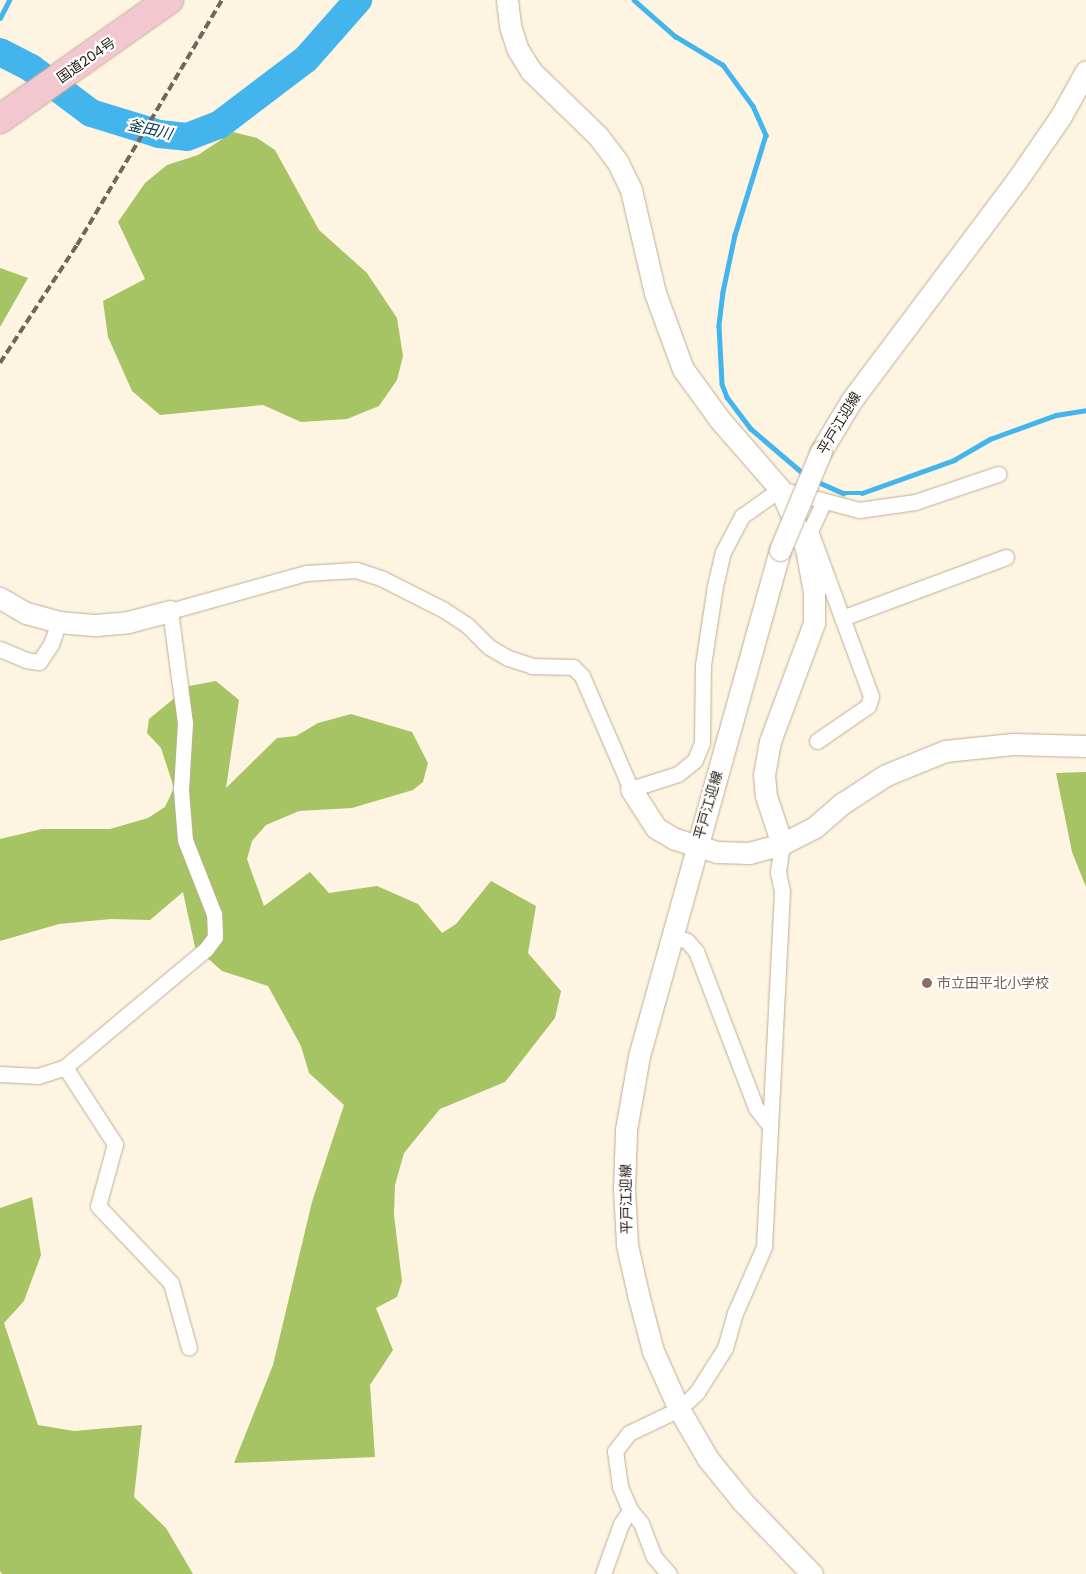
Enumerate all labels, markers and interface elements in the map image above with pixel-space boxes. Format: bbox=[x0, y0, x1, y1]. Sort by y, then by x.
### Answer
street label: 国道204号 bbox=[53, 34, 119, 86]
water label: 釜田川 bbox=[126, 115, 174, 143]
street label: 平戸江迎線 bbox=[814, 389, 864, 457]
street label: 平戸江迎線 bbox=[690, 769, 726, 841]
place label: 市立田平北小学校 bbox=[937, 975, 1049, 991]
marker: 市立田平北小学校 bbox=[921, 977, 933, 989]
street label: 平戸江迎線 bbox=[617, 1164, 635, 1234]

